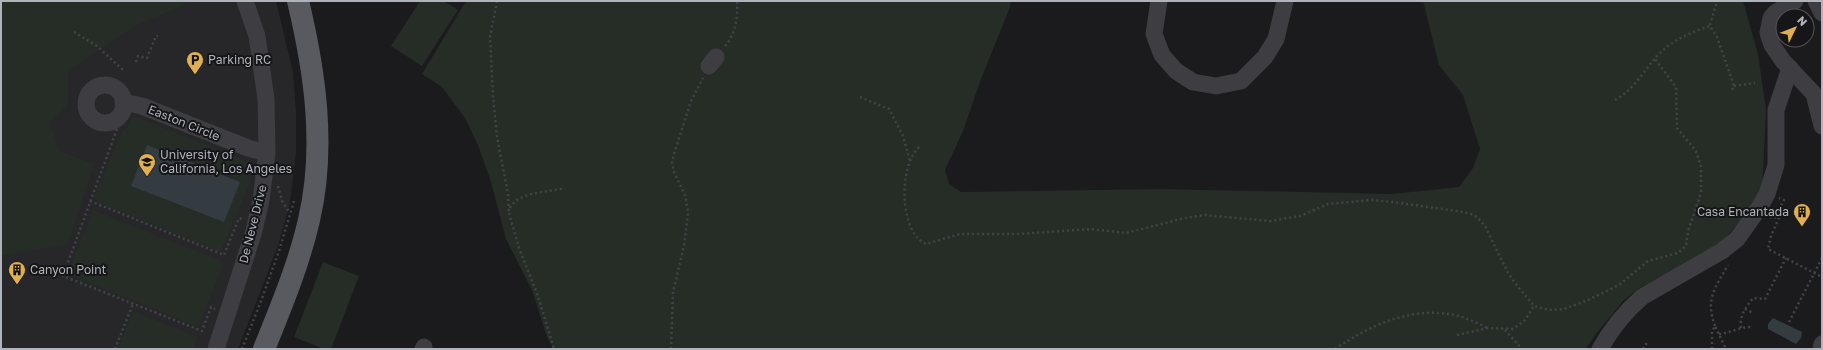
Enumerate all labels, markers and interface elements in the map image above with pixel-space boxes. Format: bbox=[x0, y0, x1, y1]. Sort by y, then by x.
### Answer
north arrow bbox=[1775, 8, 1815, 48]
text: N bbox=[1795, 13, 1810, 28]
parking icon: Parking RC bbox=[185, 50, 205, 75]
place label: Parking RC bbox=[208, 52, 271, 67]
street label: Easton Circle bbox=[146, 101, 222, 144]
place label: University of California, Los Angeles bbox=[160, 147, 292, 176]
school or university icon: University of California, Los Angeles bbox=[137, 152, 157, 177]
street label: De Neve Drive bbox=[236, 183, 270, 265]
building icon: Casa Encantada bbox=[1792, 202, 1812, 227]
place label: Casa Encantada bbox=[1697, 204, 1789, 219]
building icon: Canyon Point bbox=[7, 260, 27, 285]
place label: Canyon Point bbox=[30, 262, 107, 277]

